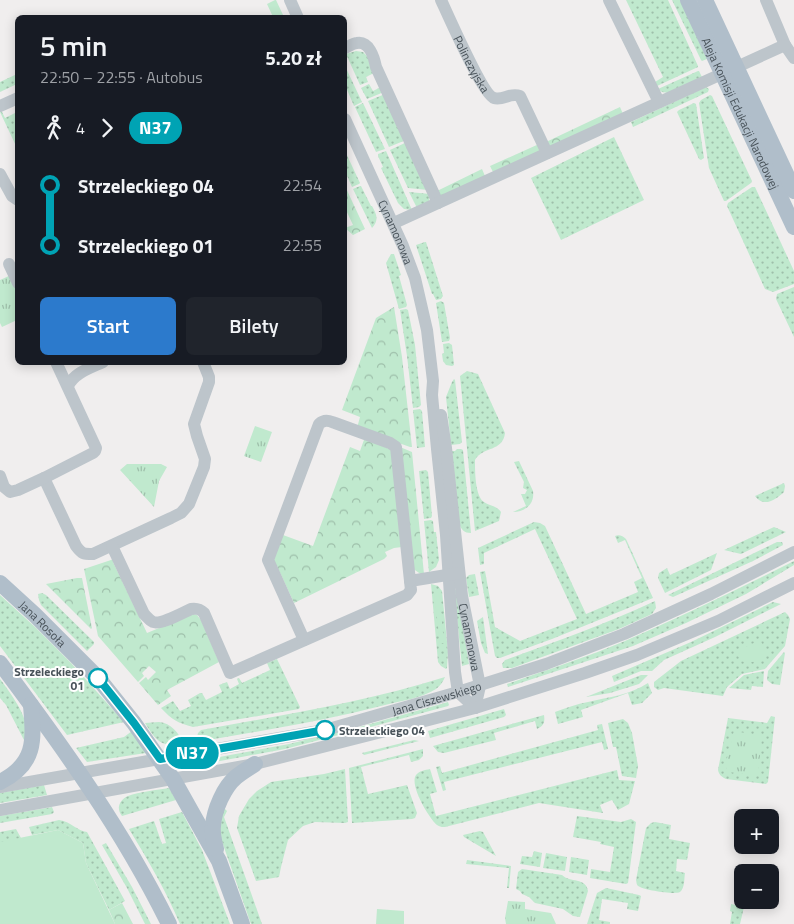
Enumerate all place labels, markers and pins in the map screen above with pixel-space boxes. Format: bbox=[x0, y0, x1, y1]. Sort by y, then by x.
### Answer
place label: Strzeleckiego 01 bbox=[14, 662, 84, 695]
marker: Strzeleckiego 01 bbox=[88, 668, 108, 688]
marker: Strzeleckiego 04 bbox=[315, 720, 335, 740]
place label: Strzeleckiego 04 bbox=[339, 721, 425, 740]

